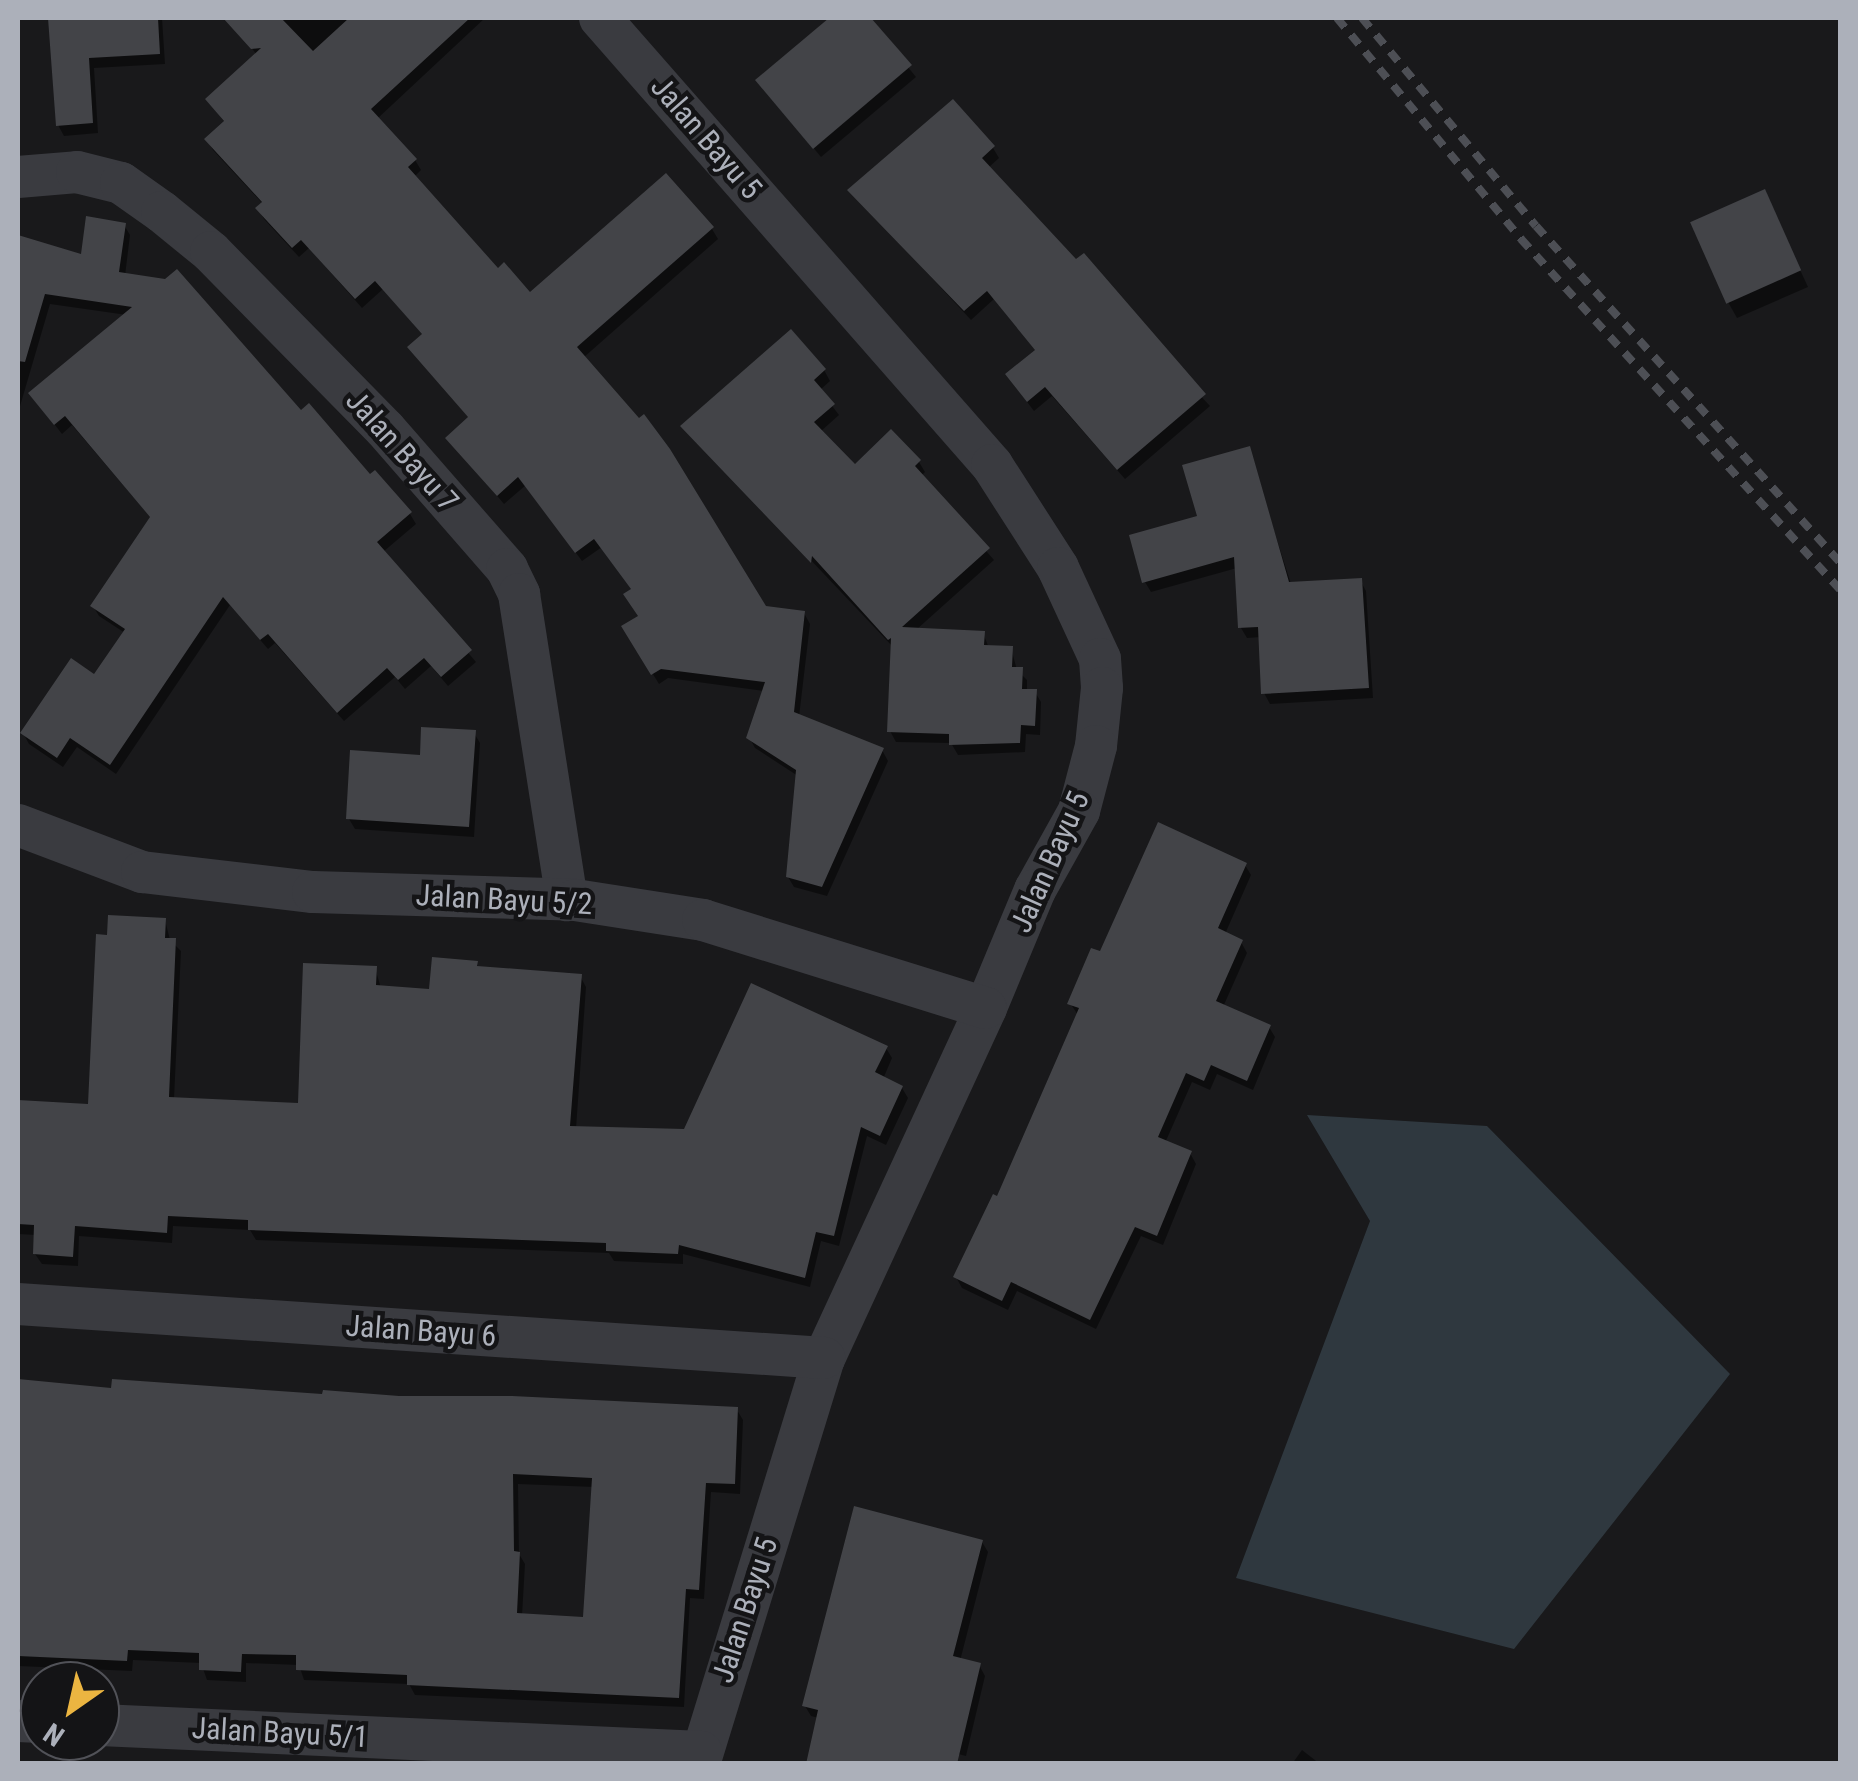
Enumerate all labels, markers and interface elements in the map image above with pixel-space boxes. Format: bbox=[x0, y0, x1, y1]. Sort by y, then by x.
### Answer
street label: Jalan Bayu 5 bbox=[643, 69, 769, 207]
street label: Jalan Bayu 7 bbox=[338, 383, 466, 519]
street label: Jalan Bayu 5 bbox=[1003, 786, 1097, 938]
street label: Jalan Bayu 5/2 bbox=[415, 877, 593, 923]
street label: Jalan Bayu 6 bbox=[345, 1308, 497, 1354]
street label: Jalan Bayu 5 bbox=[705, 1533, 785, 1687]
north arrow bbox=[20, 1661, 120, 1761]
street label: Jalan Bayu 5/1 bbox=[191, 1710, 369, 1756]
text: N bbox=[38, 1716, 70, 1753]

